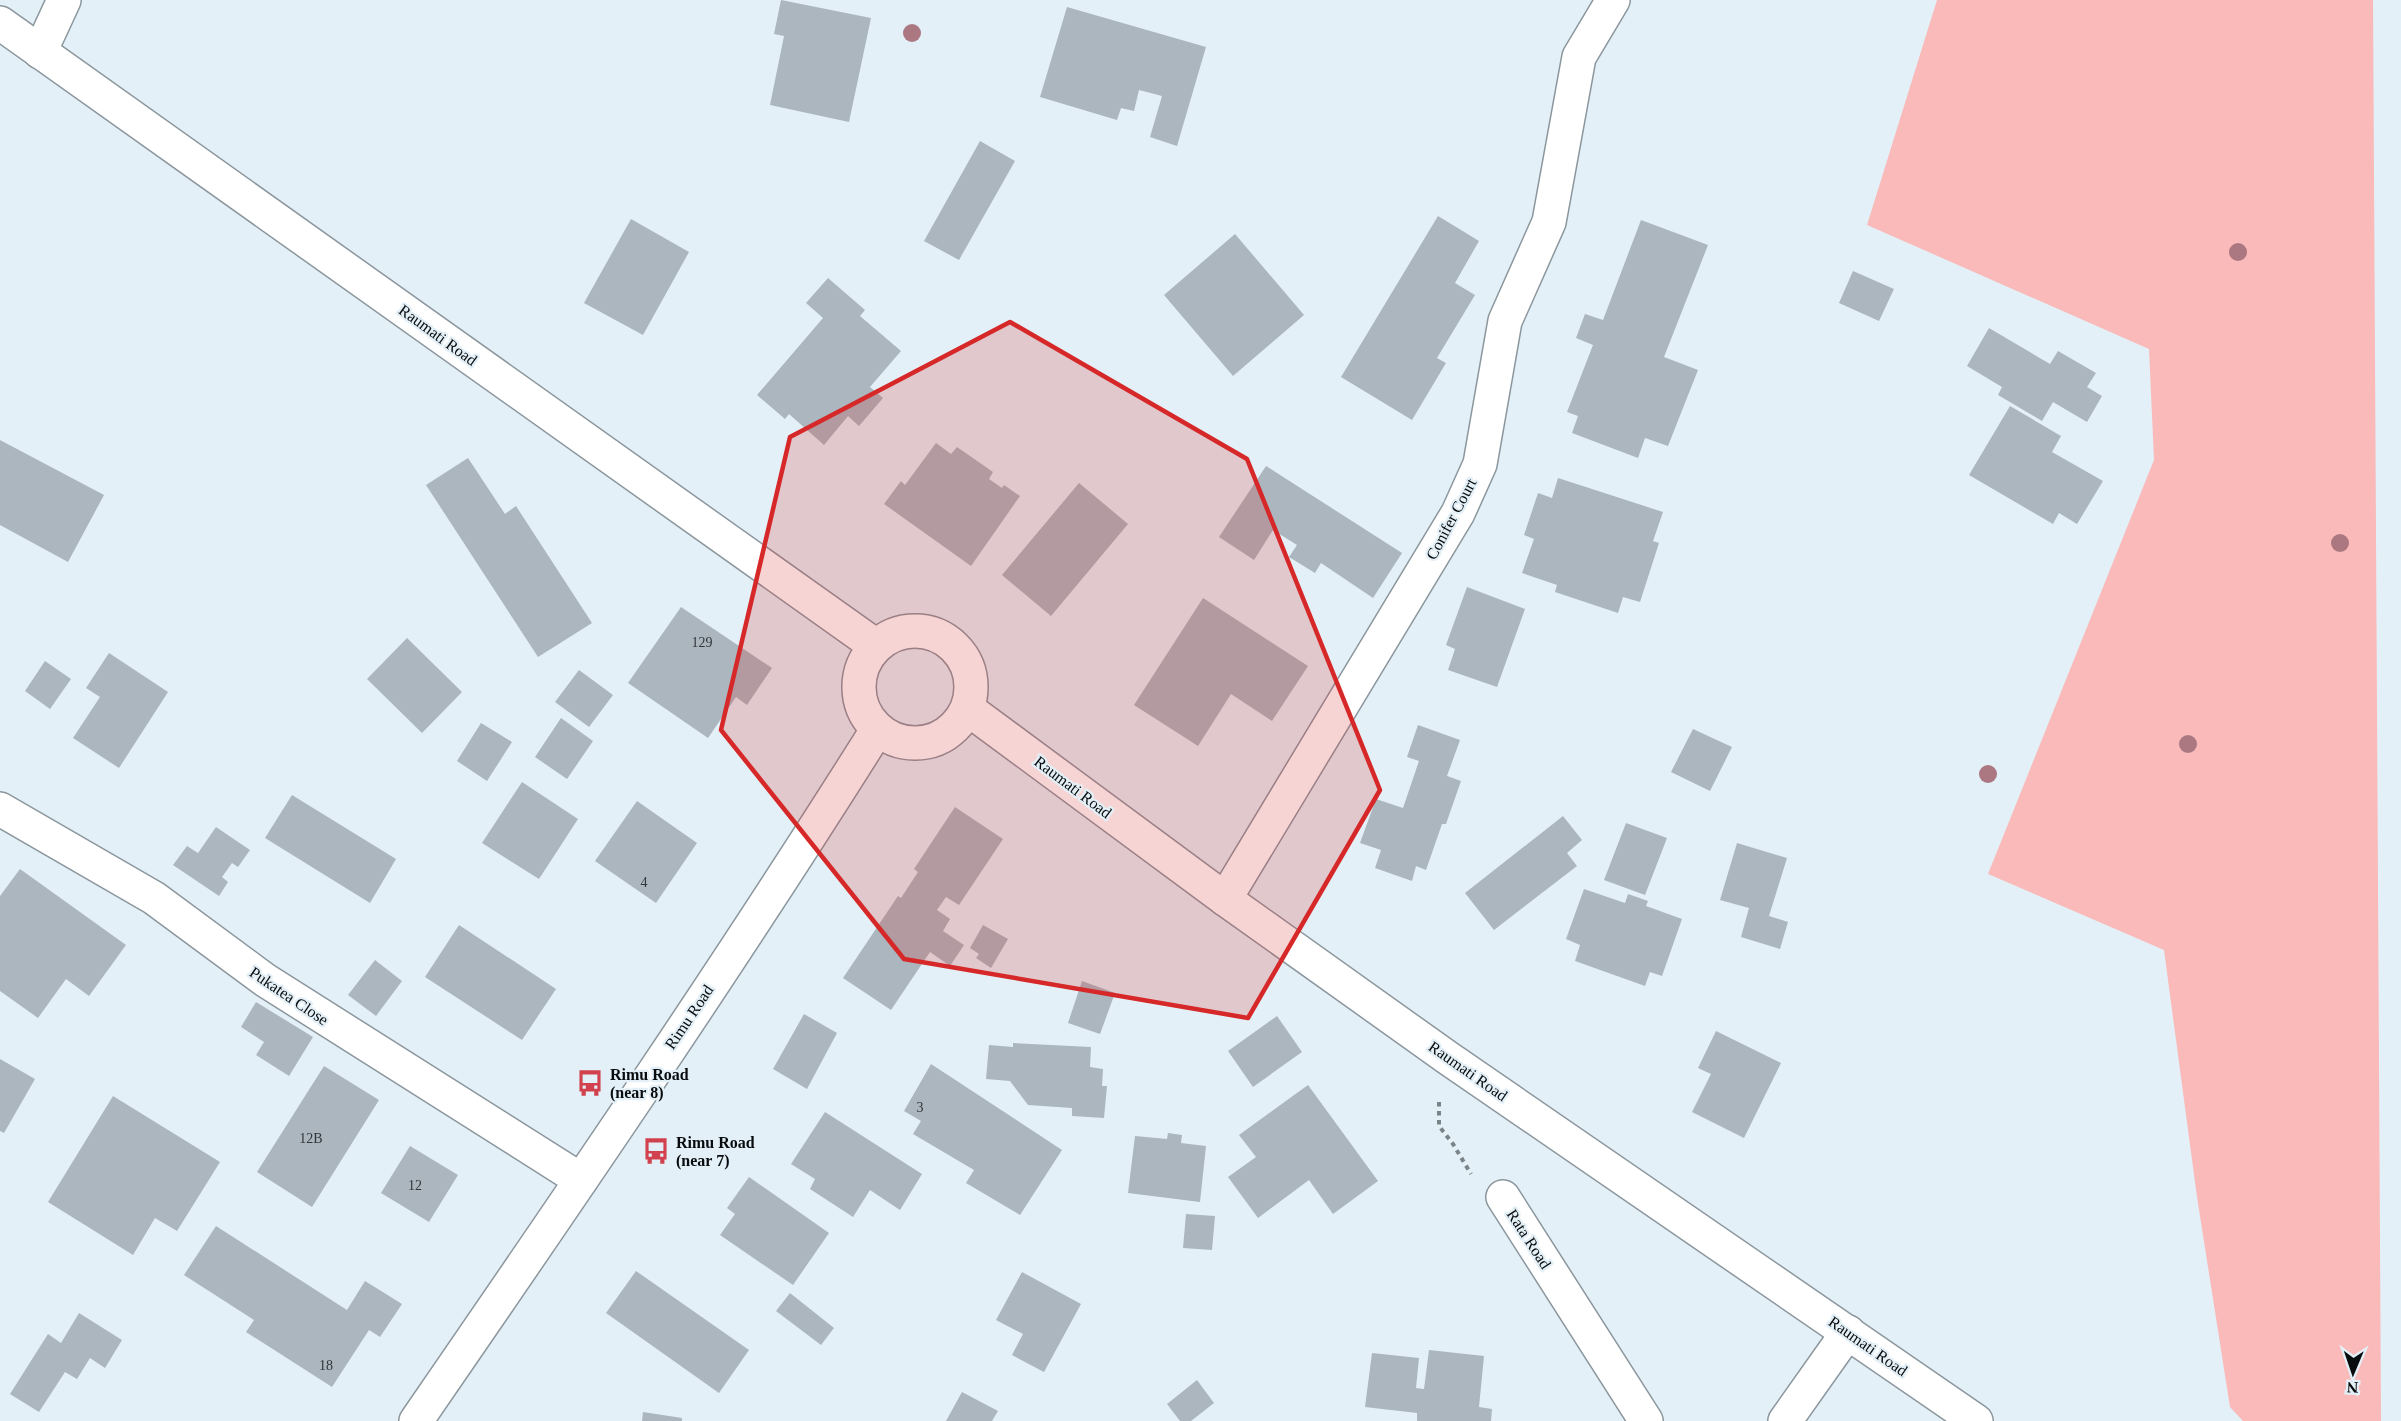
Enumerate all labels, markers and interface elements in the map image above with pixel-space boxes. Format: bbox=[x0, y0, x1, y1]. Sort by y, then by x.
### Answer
street label: Raumati Road bbox=[396, 301, 480, 369]
street label: Conifer Court bbox=[1423, 475, 1480, 562]
house number: 129 bbox=[692, 635, 713, 650]
street label: Raumati Road bbox=[1031, 753, 1115, 821]
house number: 4 bbox=[641, 875, 648, 890]
street label: Pukatea Close bbox=[246, 963, 332, 1029]
street label: Rimu Road bbox=[661, 982, 717, 1052]
street label: Raumati Road bbox=[1425, 1038, 1511, 1104]
place label: Rimu Road (near 8) bbox=[610, 1066, 689, 1102]
bus stop icon: Rimu Road (near 8) bbox=[575, 1068, 605, 1098]
house number: 3 bbox=[917, 1100, 924, 1115]
house number: 12B bbox=[299, 1131, 323, 1146]
place label: Rimu Road (near 7) bbox=[676, 1134, 755, 1170]
bus stop icon: Rimu Road (near 7) bbox=[641, 1136, 671, 1166]
house number: 12 bbox=[408, 1178, 422, 1193]
street label: Rata Road bbox=[1504, 1206, 1554, 1272]
street label: Raumati Road bbox=[1825, 1313, 1911, 1379]
north arrow bbox=[2323, 1343, 2383, 1403]
house number: 18 bbox=[319, 1358, 333, 1373]
text: N bbox=[2346, 1379, 2359, 1396]

